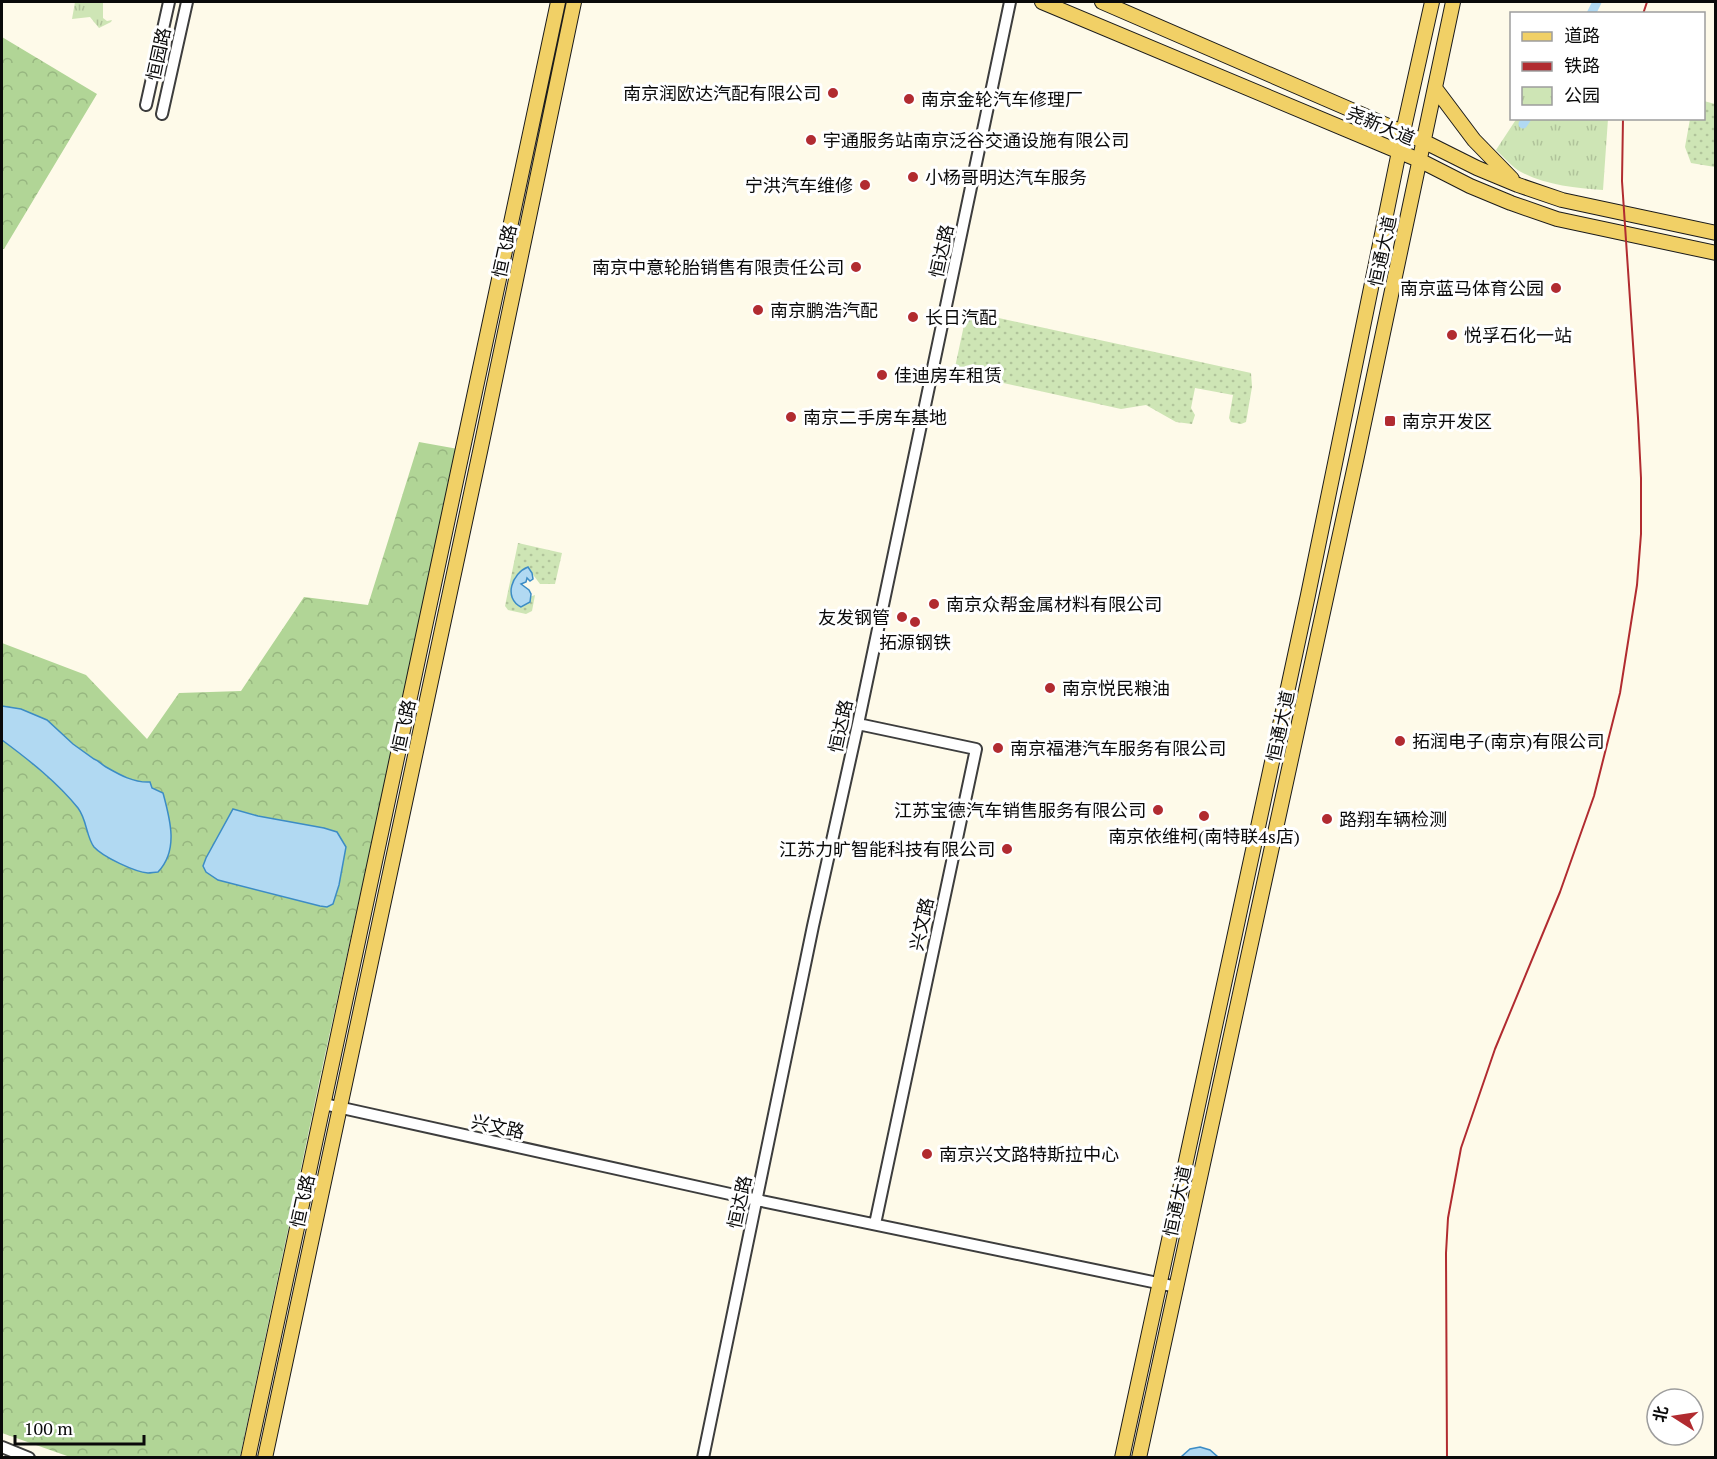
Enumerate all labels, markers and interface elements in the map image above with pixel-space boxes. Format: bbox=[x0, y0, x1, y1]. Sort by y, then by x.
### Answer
legend bbox=[1510, 12, 1705, 120]
text: 道路 bbox=[1564, 23, 1600, 47]
street label: 恒园路 bbox=[141, 25, 175, 83]
text: 铁路 bbox=[1564, 53, 1600, 77]
place label: 南京润欧达汽配有限公司 bbox=[623, 81, 821, 105]
text: 公园 bbox=[1564, 83, 1600, 107]
marker: 南京润欧达汽配有限公司 bbox=[826, 86, 840, 100]
place label: 南京金轮汽车修理厂 bbox=[921, 87, 1083, 111]
marker: 南京金轮汽车修理厂 bbox=[902, 92, 916, 106]
street label: 尧新大道 bbox=[1343, 100, 1419, 150]
place label: 宇通服务站南京泛谷交通设施有限公司 bbox=[823, 128, 1129, 152]
marker: 宇通服务站南京泛谷交通设施有限公司 bbox=[804, 133, 818, 147]
place label: 小杨哥明达汽车服务 bbox=[925, 165, 1087, 189]
marker: 小杨哥明达汽车服务 bbox=[906, 170, 920, 184]
place label: 宁洪汽车维修 bbox=[745, 173, 853, 197]
marker: 宁洪汽车维修 bbox=[858, 178, 872, 192]
street label: 恒通大道 bbox=[1363, 213, 1401, 289]
street label: 恒飞路 bbox=[487, 222, 521, 280]
street label: 恒达路 bbox=[924, 222, 958, 280]
place label: 南京中意轮胎销售有限责任公司 bbox=[592, 255, 844, 279]
marker: 南京中意轮胎销售有限责任公司 bbox=[849, 260, 863, 274]
place label: 南京蓝马体育公园 bbox=[1400, 276, 1544, 300]
marker: 南京蓝马体育公园 bbox=[1549, 281, 1563, 295]
place label: 南京鹏浩汽配 bbox=[770, 298, 878, 322]
marker: 南京鹏浩汽配 bbox=[751, 303, 765, 317]
place label: 长日汽配 bbox=[925, 305, 997, 329]
marker: 长日汽配 bbox=[906, 310, 920, 324]
place label: 悦孚石化一站 bbox=[1464, 323, 1572, 347]
marker: 悦孚石化一站 bbox=[1445, 328, 1459, 342]
place label: 佳迪房车租赁 bbox=[894, 363, 1002, 387]
marker: 佳迪房车租赁 bbox=[875, 368, 889, 382]
place label: 南京二手房车基地 bbox=[803, 405, 947, 429]
place label: 南京开发区 bbox=[1402, 409, 1492, 433]
marker: 南京二手房车基地 bbox=[784, 410, 798, 424]
marker: 南京开发区 bbox=[1383, 414, 1397, 428]
place label: 南京众帮金属材料有限公司 bbox=[946, 592, 1162, 616]
marker: 南京众帮金属材料有限公司 bbox=[927, 597, 941, 611]
place label: 友发钢管 bbox=[818, 605, 890, 629]
marker: 友发钢管 bbox=[895, 610, 909, 624]
marker: 拓源钢铁 bbox=[908, 615, 922, 629]
place label: 拓源钢铁 bbox=[879, 630, 951, 654]
place label: 南京悦民粮油 bbox=[1062, 676, 1170, 700]
marker: 南京悦民粮油 bbox=[1043, 681, 1057, 695]
street label: 恒通大道 bbox=[1261, 688, 1299, 764]
street label: 恒飞路 bbox=[386, 697, 420, 755]
street label: 恒达路 bbox=[823, 697, 857, 755]
place label: 拓润电子(南京)有限公司 bbox=[1412, 729, 1604, 753]
marker: 拓润电子(南京)有限公司 bbox=[1393, 734, 1407, 748]
place label: 南京福港汽车服务有限公司 bbox=[1010, 736, 1226, 760]
marker: 南京福港汽车服务有限公司 bbox=[991, 741, 1005, 755]
place label: 江苏宝德汽车销售服务有限公司 bbox=[894, 798, 1146, 822]
marker: 江苏宝德汽车销售服务有限公司 bbox=[1151, 803, 1165, 817]
place label: 路翔车辆检测 bbox=[1339, 807, 1447, 831]
marker: 南京依维柯(南特联4s店) bbox=[1197, 809, 1211, 823]
marker: 路翔车辆检测 bbox=[1320, 812, 1334, 826]
place label: 南京依维柯(南特联4s店) bbox=[1108, 824, 1300, 848]
place label: 江苏力旷智能科技有限公司 bbox=[779, 837, 995, 861]
marker: 江苏力旷智能科技有限公司 bbox=[1000, 842, 1014, 856]
street label: 兴文路 bbox=[904, 895, 938, 953]
street label: 兴文路 bbox=[469, 1109, 527, 1143]
place label: 南京兴文路特斯拉中心 bbox=[939, 1142, 1119, 1166]
marker: 南京兴文路特斯拉中心 bbox=[920, 1147, 934, 1161]
street label: 恒通大道 bbox=[1158, 1163, 1196, 1239]
street label: 恒飞路 bbox=[285, 1172, 319, 1230]
street label: 恒达路 bbox=[722, 1173, 756, 1231]
north arrow bbox=[1645, 1387, 1705, 1447]
text: 北 bbox=[1648, 1404, 1673, 1424]
scale bar bbox=[15, 1408, 144, 1446]
text: 100 m bbox=[24, 1416, 73, 1440]

